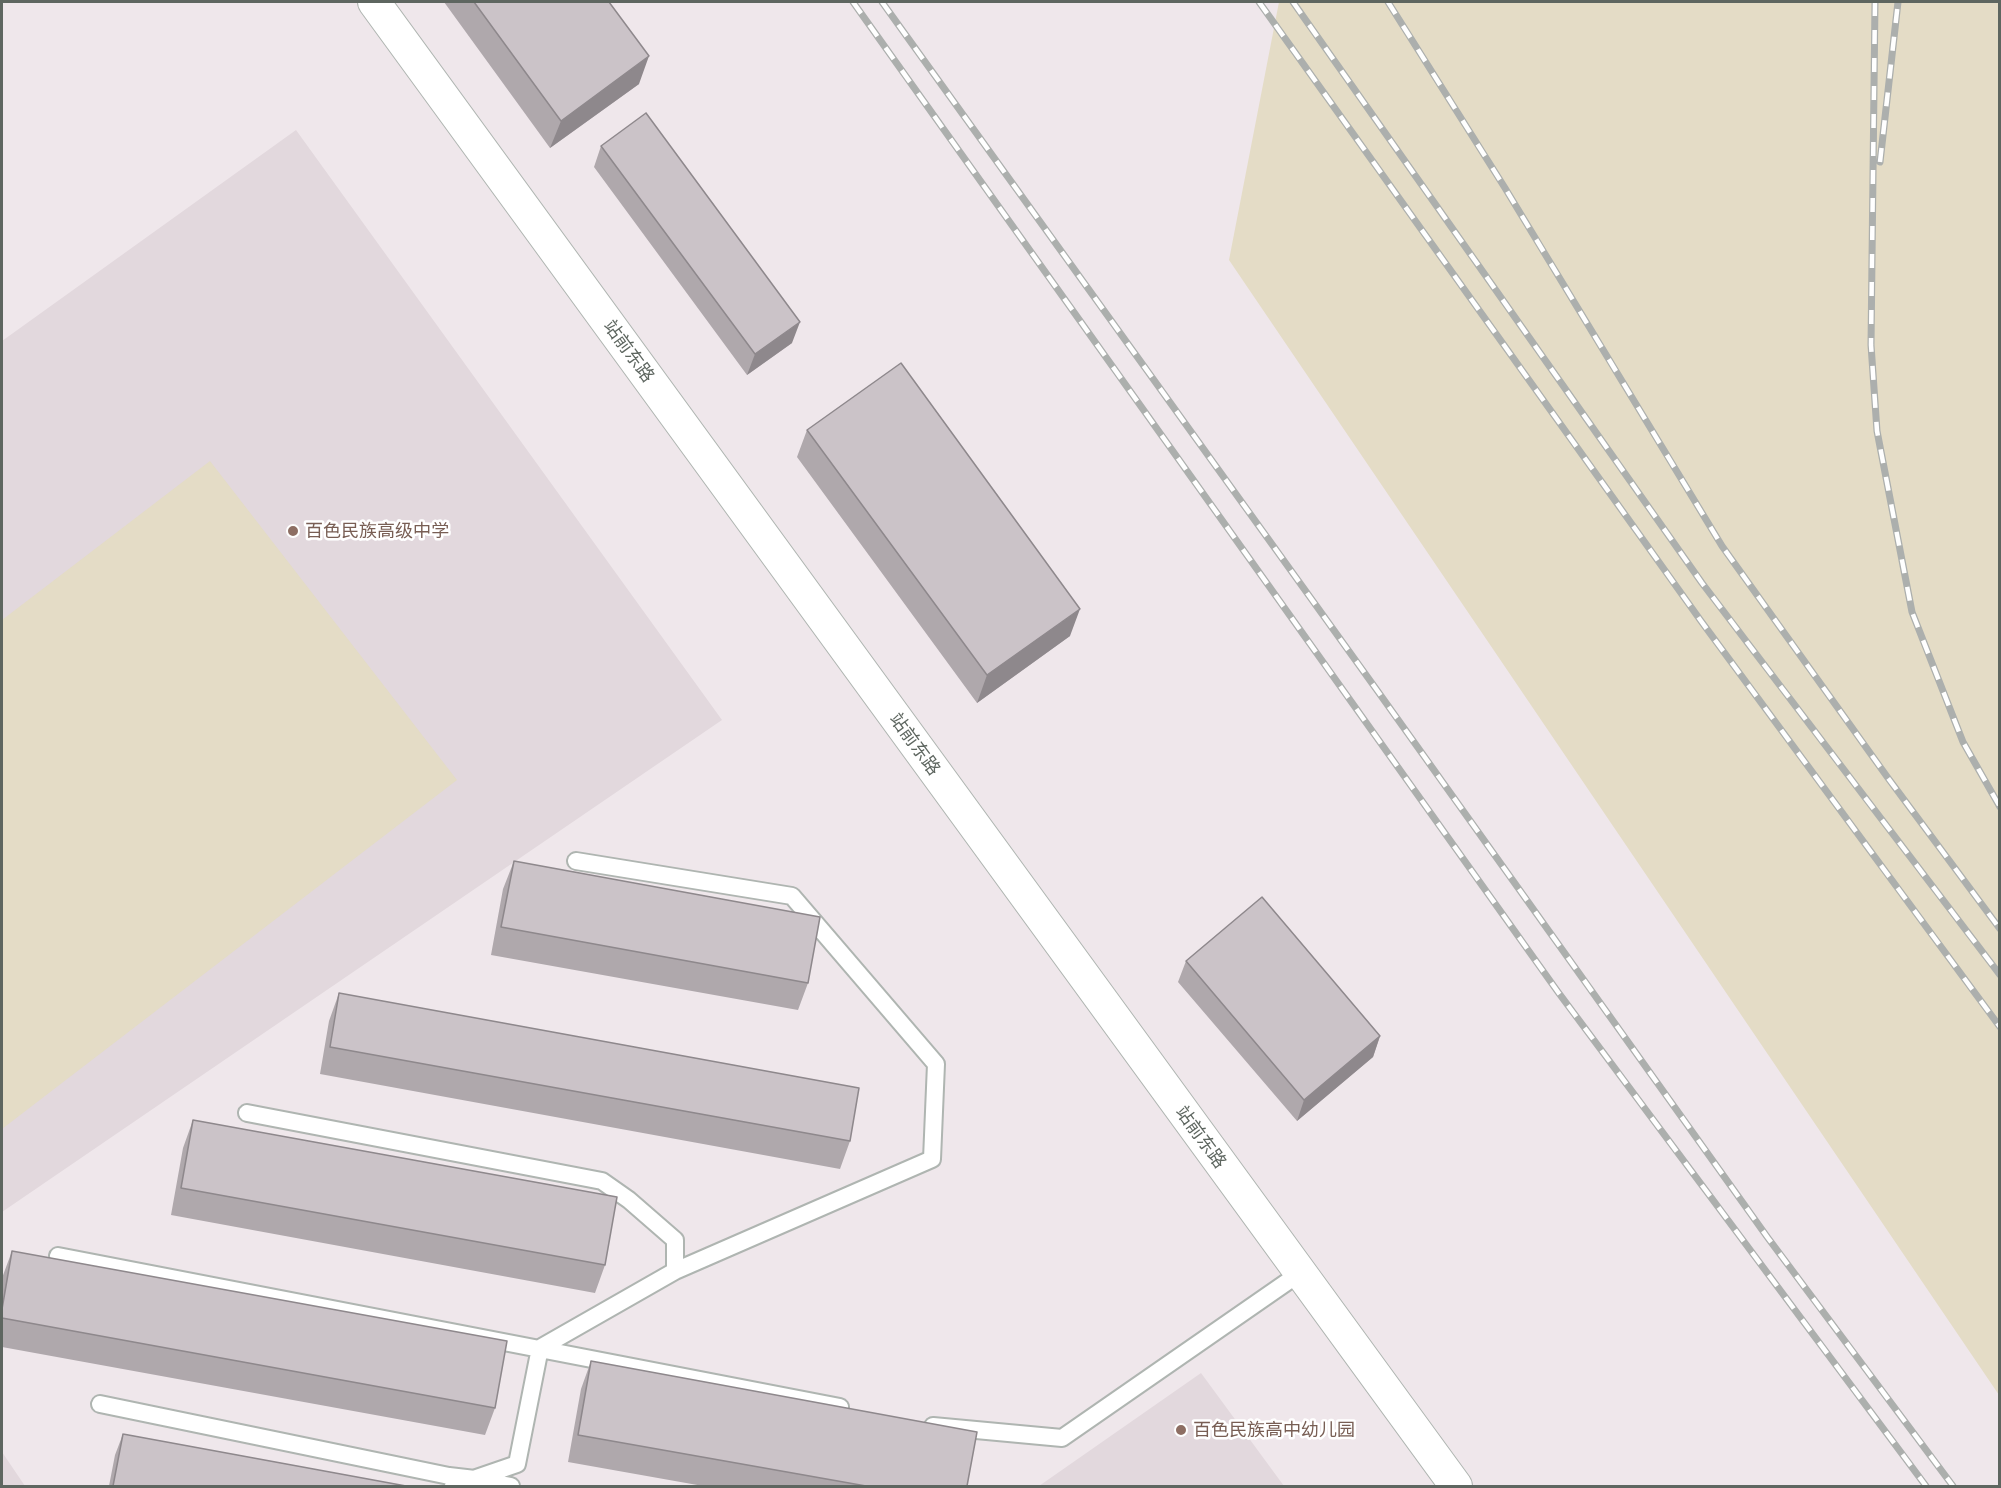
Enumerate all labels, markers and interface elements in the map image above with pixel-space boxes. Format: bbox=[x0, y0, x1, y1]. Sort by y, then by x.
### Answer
street label: 站前东路 bbox=[599, 316, 659, 386]
place label: 百色民族高级中学 bbox=[305, 520, 449, 542]
marker: 百色民族高级中学 bbox=[286, 524, 300, 538]
street label: 站前东路 bbox=[885, 709, 945, 779]
street label: 站前东路 bbox=[1171, 1102, 1231, 1172]
place label: 百色民族高中幼儿园 bbox=[1193, 1419, 1355, 1441]
marker: 百色民族高中幼儿园 bbox=[1174, 1423, 1188, 1437]

